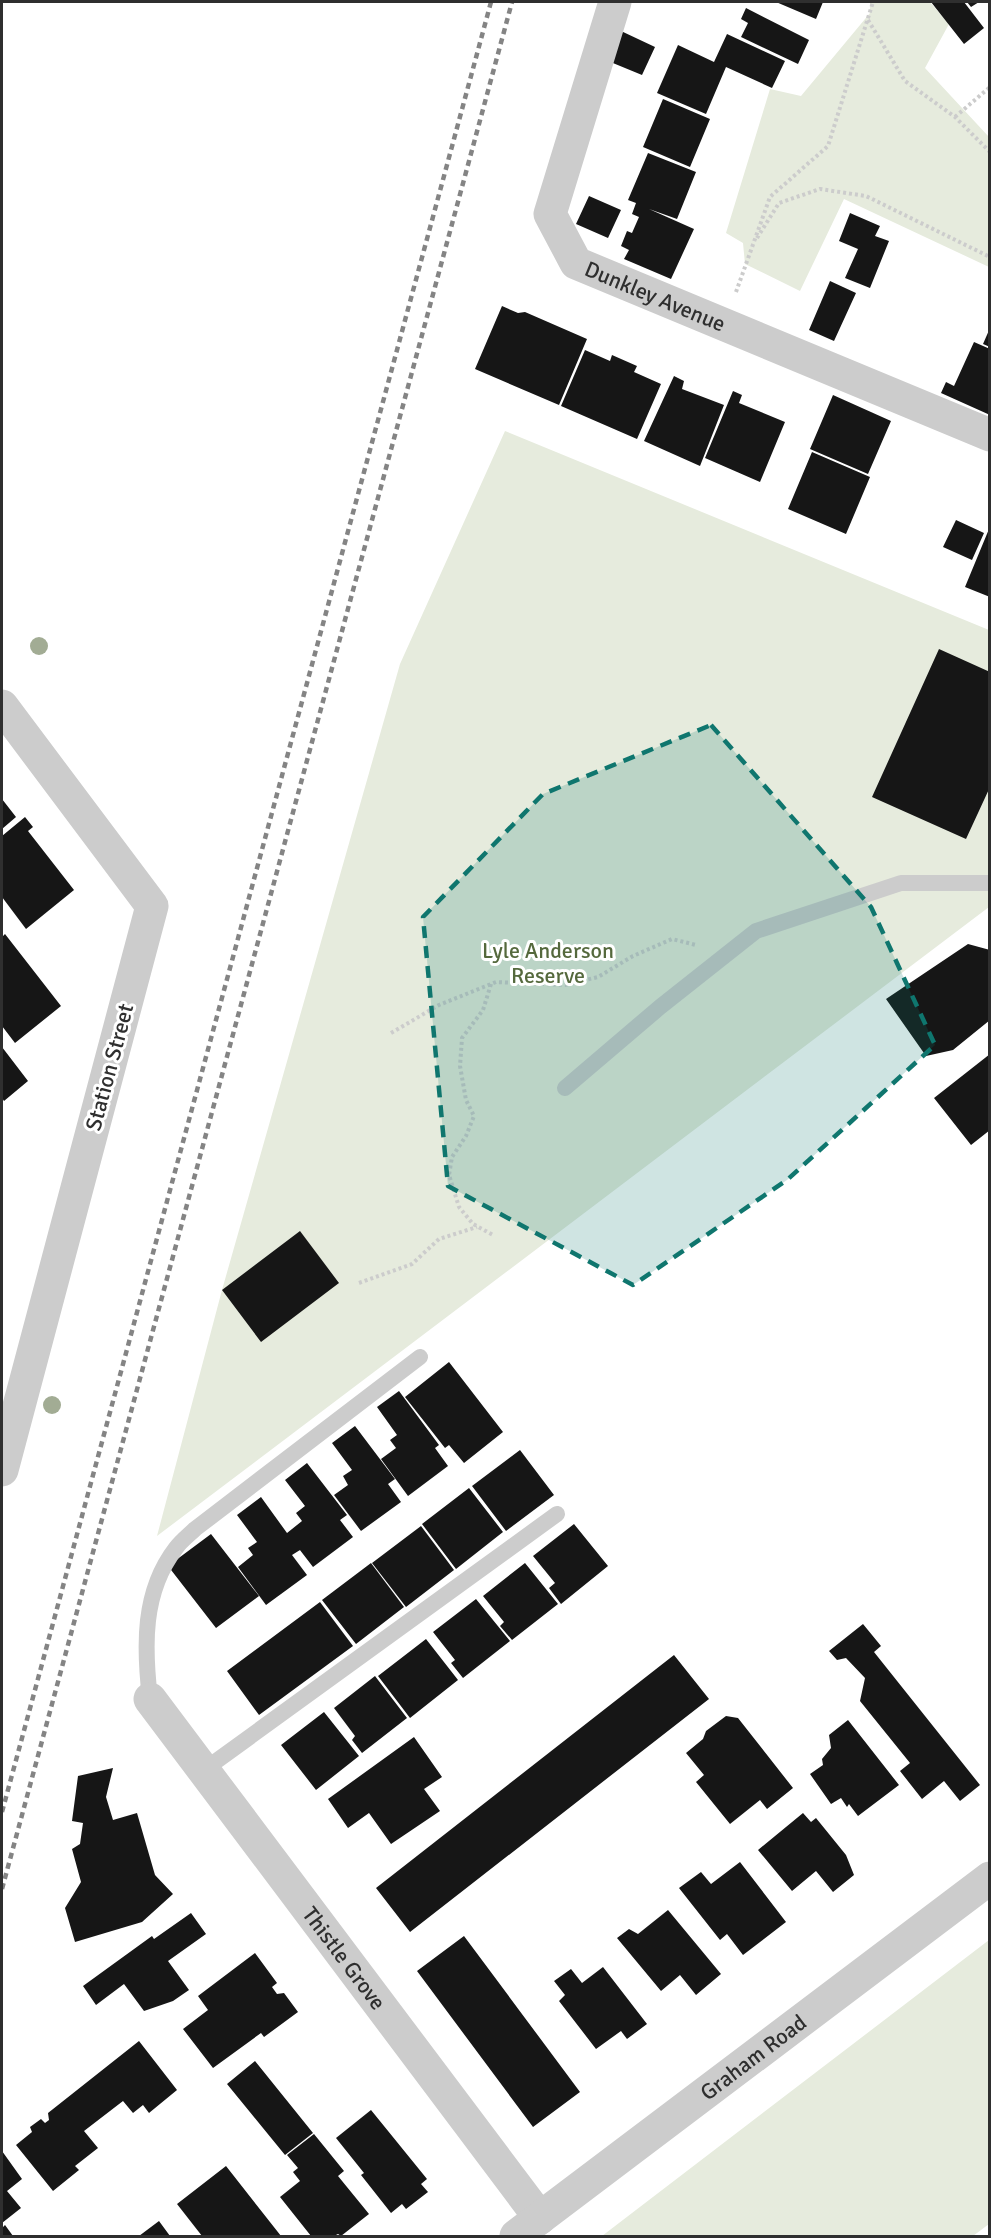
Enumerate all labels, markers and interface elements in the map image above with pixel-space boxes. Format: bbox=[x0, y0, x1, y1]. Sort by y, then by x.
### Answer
street label: Dunkley Avenue bbox=[581, 255, 729, 338]
park label: Lyle Anderson Reserve bbox=[482, 937, 614, 989]
street label: Station Street bbox=[80, 1000, 139, 1134]
street label: Thistle Grove bbox=[297, 1901, 392, 2015]
street label: Graham Road bbox=[695, 2009, 812, 2106]

